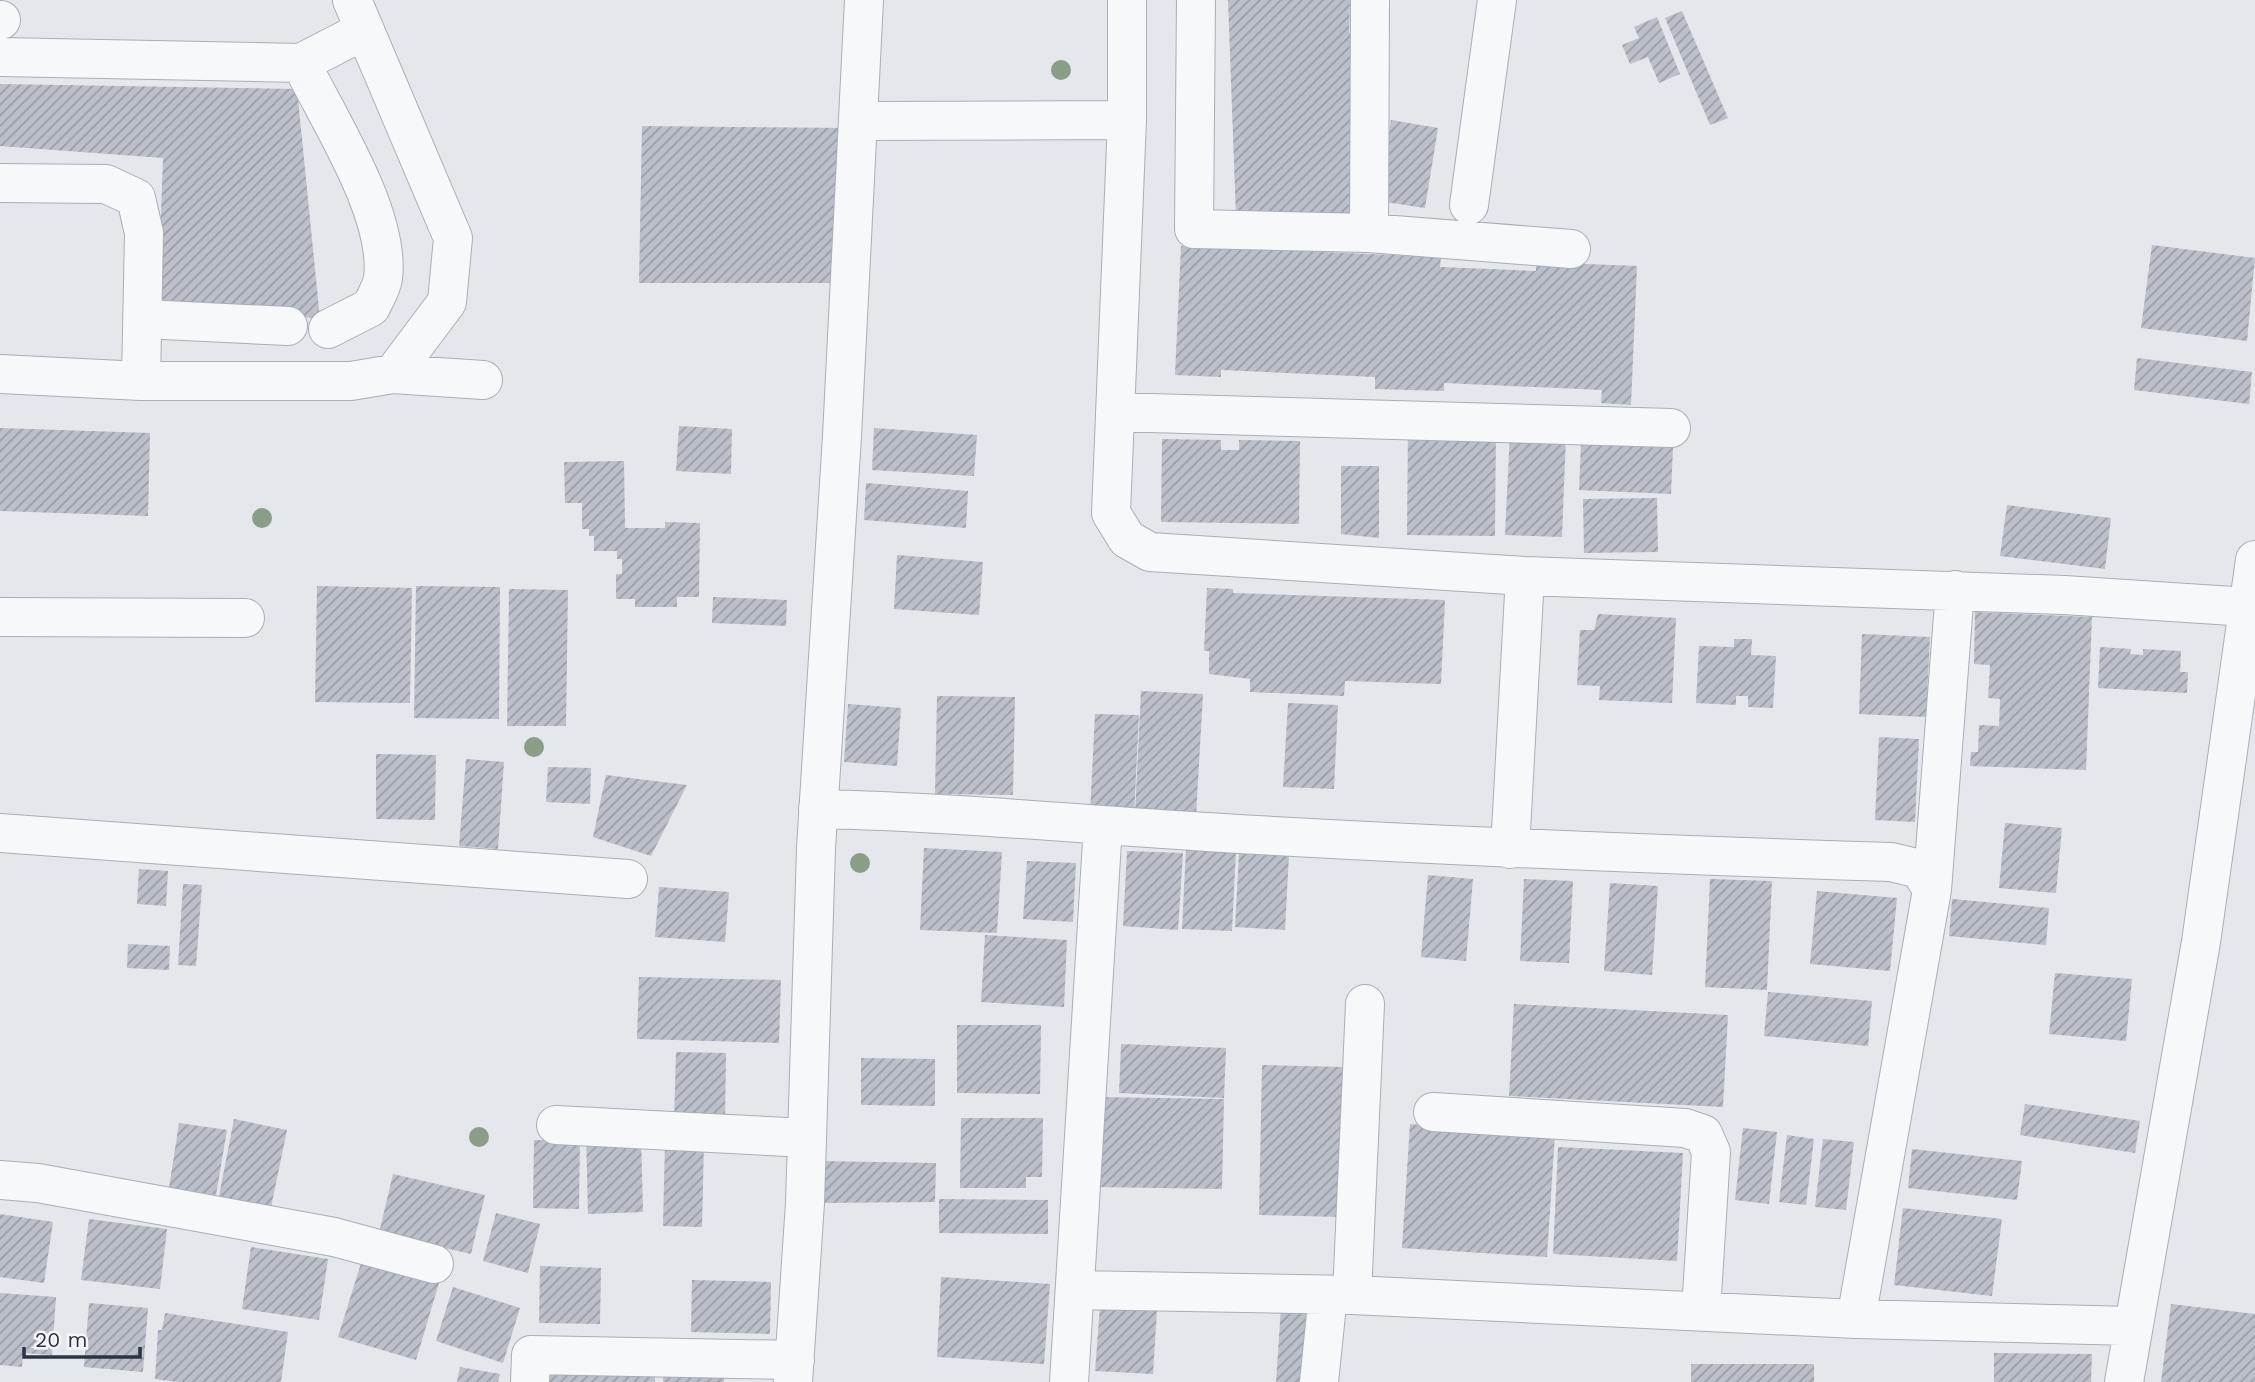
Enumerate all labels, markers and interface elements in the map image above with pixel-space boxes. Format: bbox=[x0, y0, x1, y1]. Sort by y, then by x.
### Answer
scale bar bbox=[24, 1316, 140, 1360]
text: 20 m bbox=[35, 1327, 87, 1352]

